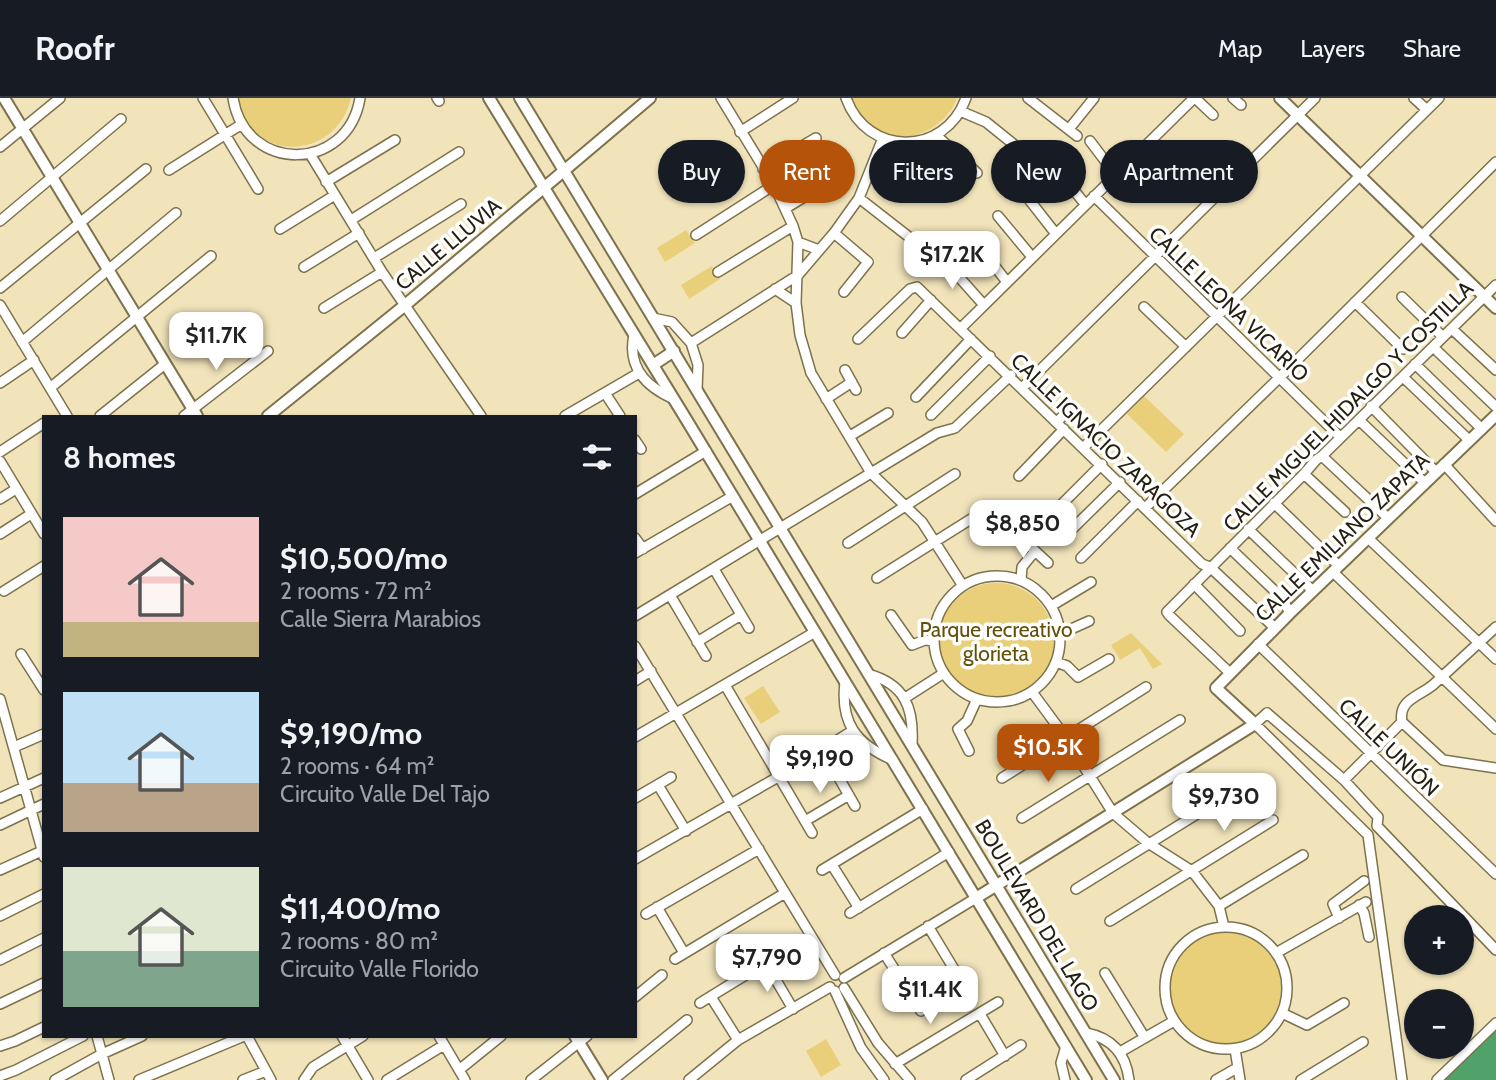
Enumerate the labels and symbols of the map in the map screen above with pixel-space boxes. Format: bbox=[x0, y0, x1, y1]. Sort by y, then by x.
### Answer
street label: CALLE LLUVIA bbox=[390, 193, 506, 295]
street label: CALLE LEONA VICARIO bbox=[1144, 221, 1314, 387]
pin: $17.2K bbox=[895, 232, 1009, 291]
street label: CALLE MIGUEL HIDALGO Y COSTILLA bbox=[1218, 276, 1478, 536]
pin: $11.7K bbox=[159, 313, 273, 372]
street label: CALLE IGNACIO ZARAGOZA bbox=[1006, 348, 1206, 542]
street label: CALLE EMILIANO ZAPATA bbox=[1250, 447, 1434, 627]
pin: $8,850 bbox=[966, 500, 1080, 560]
park label: Parque recreativo glorieta bbox=[919, 617, 1073, 666]
street label: CALLE UNIÓN bbox=[1334, 693, 1444, 801]
pin: $10.5K bbox=[991, 724, 1105, 784]
pin: $9,190 bbox=[763, 736, 877, 795]
pin: $9,730 bbox=[1167, 774, 1281, 833]
street label: BOULEVARD DEL LAGO bbox=[970, 815, 1104, 1015]
pin: $7,790 bbox=[710, 934, 824, 994]
pin: $11.4K bbox=[873, 967, 987, 1026]

